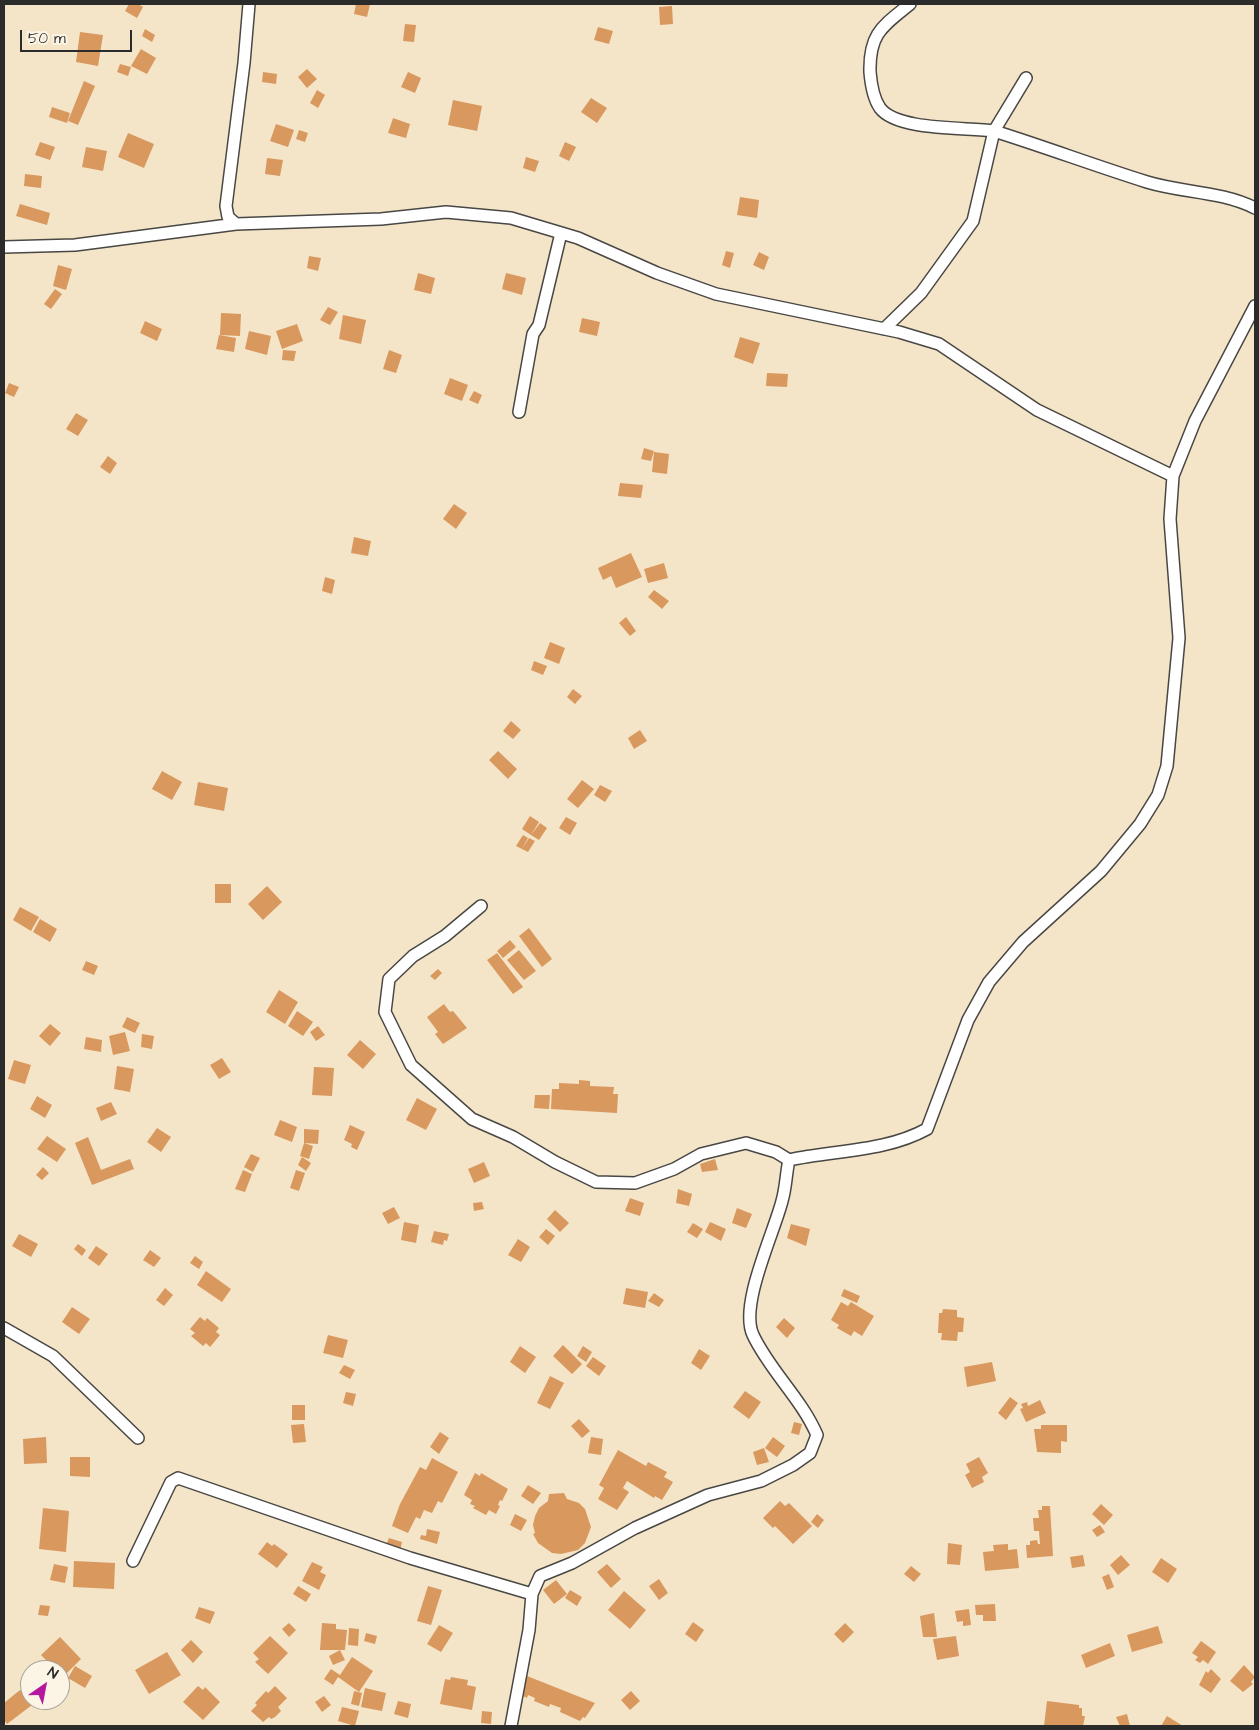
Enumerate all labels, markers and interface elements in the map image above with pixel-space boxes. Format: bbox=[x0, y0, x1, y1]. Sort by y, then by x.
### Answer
scale bar bbox=[22, 20, 135, 52]
text: 50 m bbox=[28, 28, 66, 49]
north arrow bbox=[20, 1660, 70, 1710]
text: N bbox=[43, 1662, 62, 1684]

